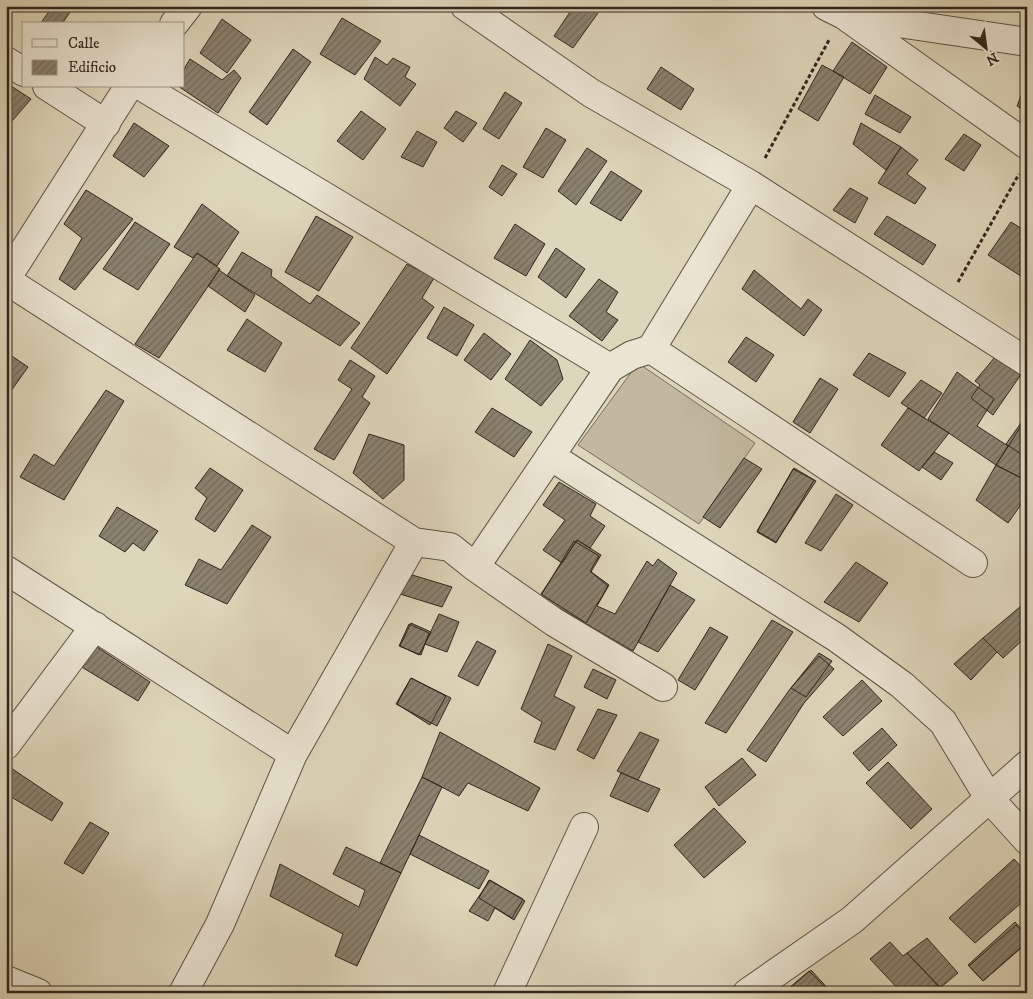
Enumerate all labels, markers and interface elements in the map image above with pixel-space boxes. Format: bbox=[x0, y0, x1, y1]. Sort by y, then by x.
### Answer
legend bbox=[22, 22, 185, 88]
north arrow bbox=[960, 22, 1010, 72]
text: Calle bbox=[68, 34, 100, 53]
text: N bbox=[982, 48, 1001, 69]
text: Edificio bbox=[68, 58, 116, 77]

